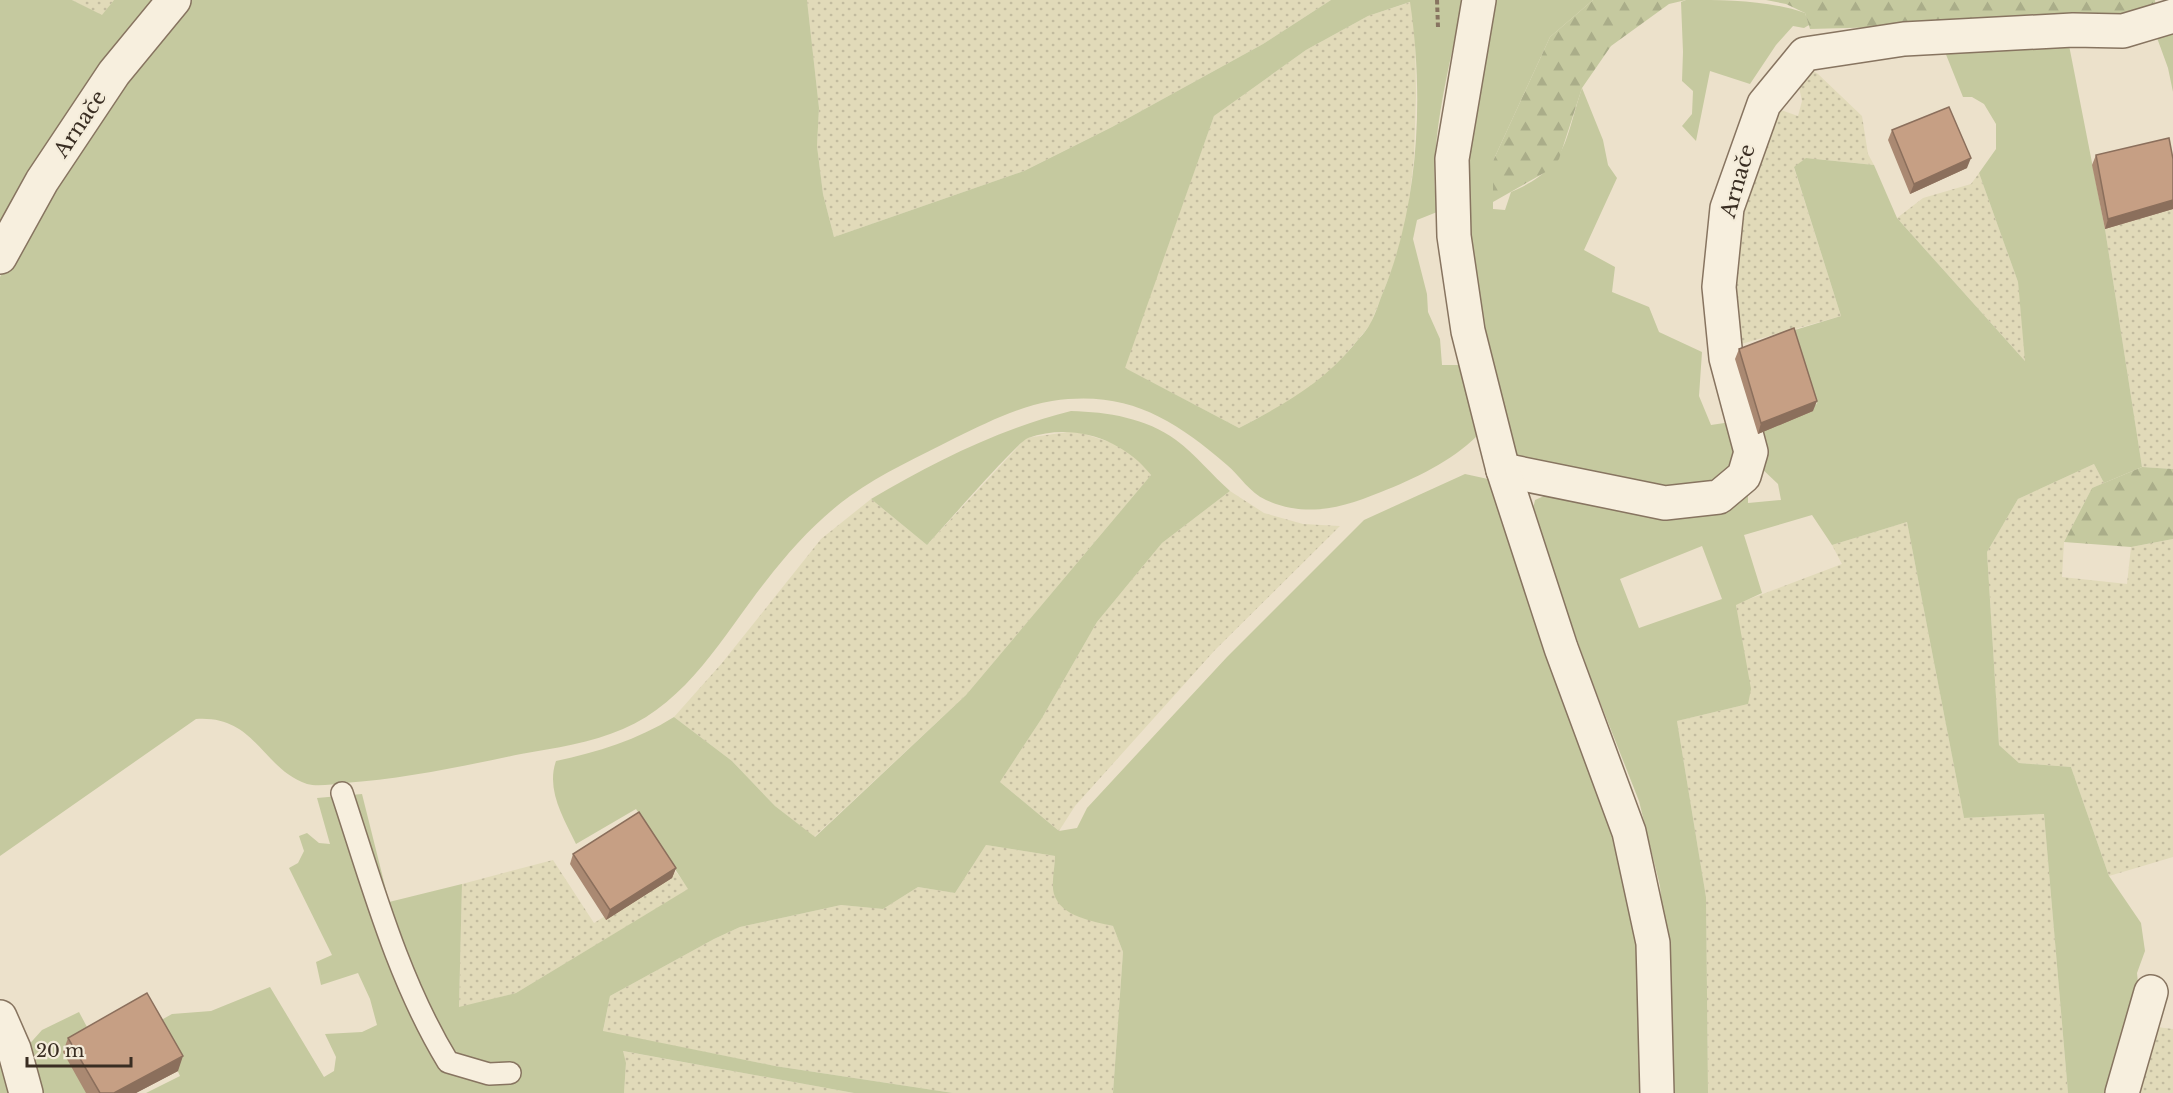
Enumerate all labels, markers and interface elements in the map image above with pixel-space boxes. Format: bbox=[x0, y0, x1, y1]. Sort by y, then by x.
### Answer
street label: Arnače bbox=[48, 85, 112, 163]
street label: Arnače bbox=[1715, 141, 1761, 222]
scale bar bbox=[27, 1030, 130, 1068]
text: 20 m bbox=[36, 1040, 84, 1062]

